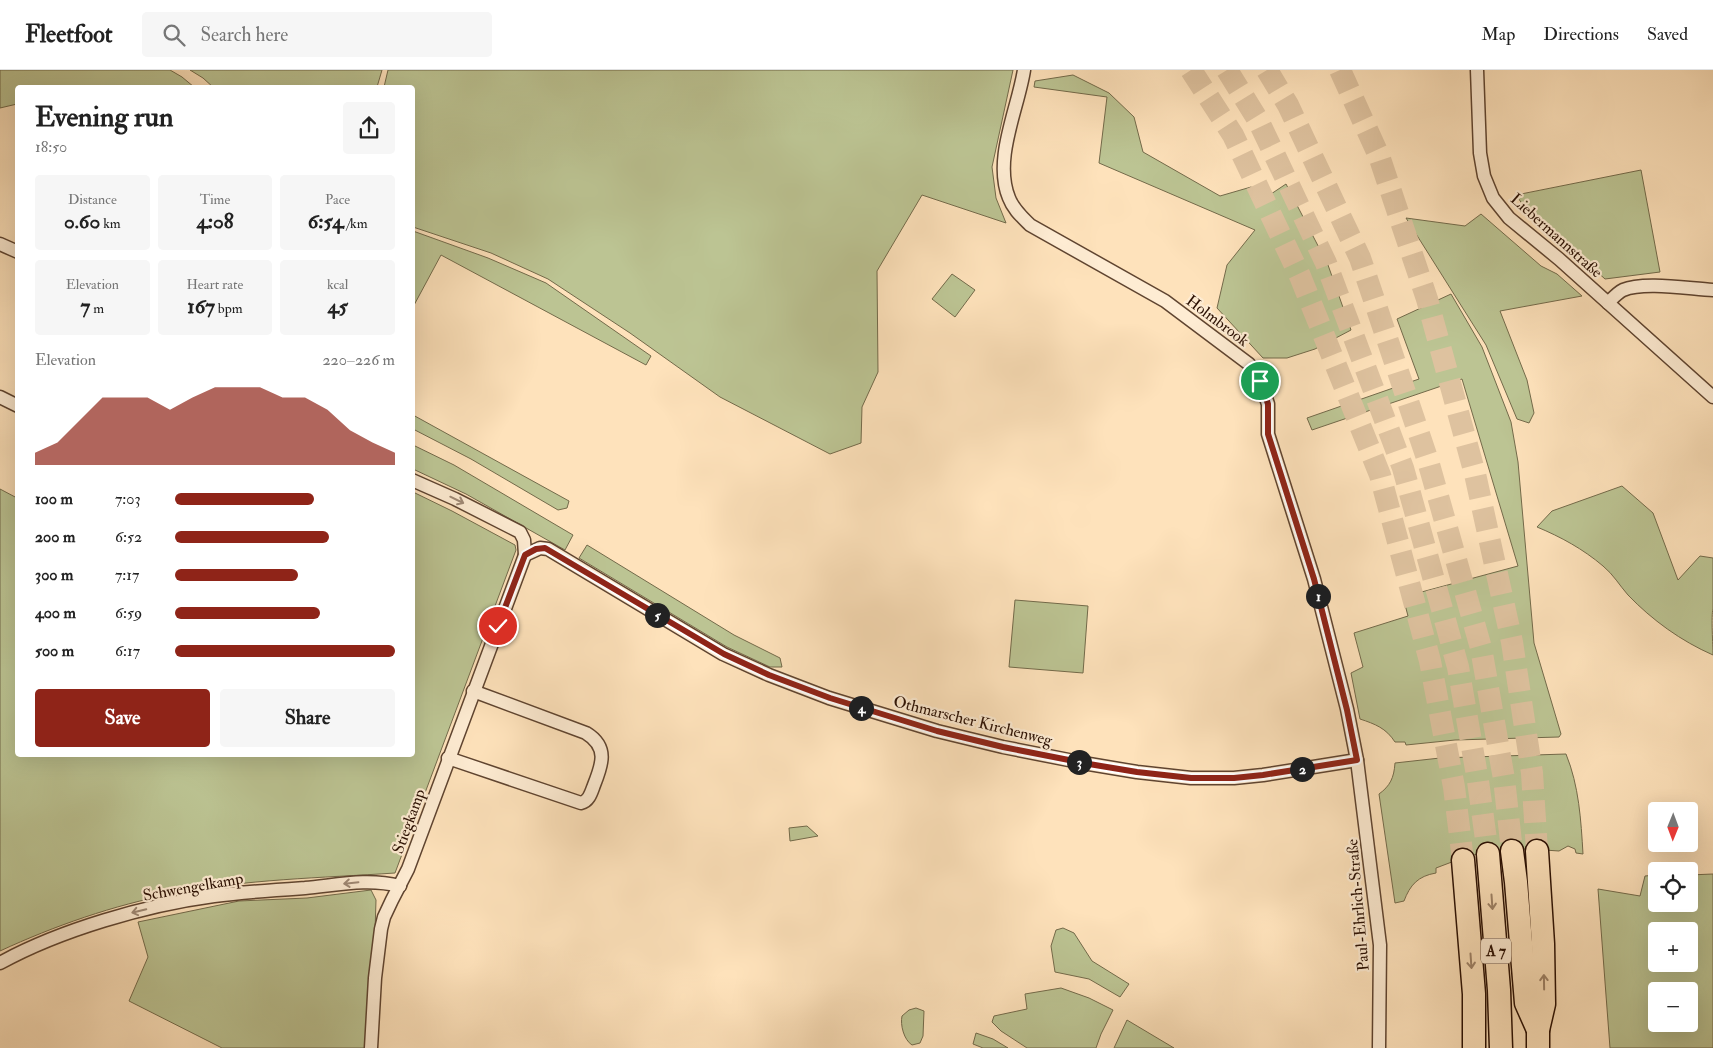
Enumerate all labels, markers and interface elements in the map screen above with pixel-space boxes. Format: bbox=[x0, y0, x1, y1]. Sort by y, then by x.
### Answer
search box bbox=[142, 12, 492, 57]
text: Fleetfoot bbox=[25, 19, 112, 50]
icon: search bbox=[160, 21, 188, 49]
text: Search here bbox=[200, 23, 288, 47]
text: Map bbox=[1482, 23, 1515, 46]
text: Directions bbox=[1543, 23, 1619, 46]
text: Saved bbox=[1647, 23, 1688, 46]
text: Evening run bbox=[35, 100, 173, 135]
button: share bbox=[343, 102, 395, 154]
text: 18:50 bbox=[35, 137, 67, 157]
street label: Liebermannstraße bbox=[1506, 189, 1607, 283]
text: Distance bbox=[68, 191, 117, 208]
text: Time bbox=[200, 191, 230, 208]
text: Pace bbox=[325, 191, 350, 208]
text: 0.60 bbox=[64, 208, 100, 235]
text: 4:08 bbox=[196, 208, 234, 235]
text: 6:54 bbox=[308, 208, 344, 235]
text: km bbox=[100, 215, 121, 232]
text: /km bbox=[344, 215, 368, 232]
text: Elevation bbox=[66, 276, 119, 293]
text: Heart rate bbox=[186, 276, 243, 293]
text: kcal bbox=[327, 276, 348, 293]
street label: Holmbrook bbox=[1182, 291, 1253, 351]
text: 7 bbox=[81, 293, 90, 320]
text: 167 bbox=[187, 293, 215, 320]
text: 45 bbox=[327, 293, 348, 320]
text: m bbox=[90, 300, 104, 317]
text: bpm bbox=[215, 300, 243, 317]
text: Elevation bbox=[35, 350, 96, 370]
text: 220–226 m bbox=[322, 350, 395, 370]
pin bbox=[1239, 360, 1281, 402]
icon: arrive bbox=[1246, 367, 1274, 395]
text: 100 m bbox=[35, 489, 73, 509]
text: 7:03 bbox=[115, 489, 141, 509]
one-way arrow bbox=[449, 496, 464, 505]
text: 200 m bbox=[35, 527, 75, 547]
text: 6:52 bbox=[115, 527, 142, 547]
text: 300 m bbox=[35, 565, 73, 585]
text: 7:17 bbox=[115, 565, 139, 585]
pin: 1 bbox=[1306, 584, 1330, 608]
text: 1 bbox=[1316, 588, 1321, 605]
pin: 5 bbox=[644, 602, 670, 628]
text: 400 m bbox=[35, 603, 76, 623]
text: 6:59 bbox=[115, 603, 142, 623]
pin bbox=[477, 605, 519, 647]
text: 5 bbox=[654, 607, 661, 624]
icon: check bbox=[484, 612, 512, 640]
text: 500 m bbox=[35, 641, 74, 661]
text: 6:17 bbox=[115, 641, 140, 661]
button: Save bbox=[35, 689, 210, 747]
button: Share bbox=[220, 689, 395, 747]
street label: Othmarscher Kirchenweg bbox=[891, 692, 1055, 751]
pin: 4 bbox=[848, 696, 874, 720]
text: 4 bbox=[858, 700, 865, 717]
pin: 3 bbox=[1066, 750, 1092, 774]
text: 3 bbox=[1077, 754, 1082, 771]
pin: 2 bbox=[1290, 756, 1314, 782]
text: 2 bbox=[1299, 761, 1306, 778]
street label: Stiegkamp bbox=[388, 786, 431, 857]
north arrow bbox=[1648, 802, 1698, 852]
map controls bbox=[1648, 802, 1698, 1032]
street label: Paul-Ehrlich-Straße bbox=[1342, 838, 1374, 972]
button: locate bbox=[1648, 862, 1698, 912]
street label: Schwengelkamp bbox=[141, 868, 245, 907]
one-way arrow bbox=[344, 878, 360, 888]
one-way arrow bbox=[1488, 894, 1497, 910]
one-way arrow bbox=[131, 907, 147, 917]
button: + bbox=[1648, 922, 1698, 972]
road number: A 7 bbox=[1481, 938, 1511, 964]
one-way arrow bbox=[1467, 953, 1476, 969]
one-way arrow bbox=[1539, 974, 1549, 990]
button: − bbox=[1648, 982, 1698, 1032]

